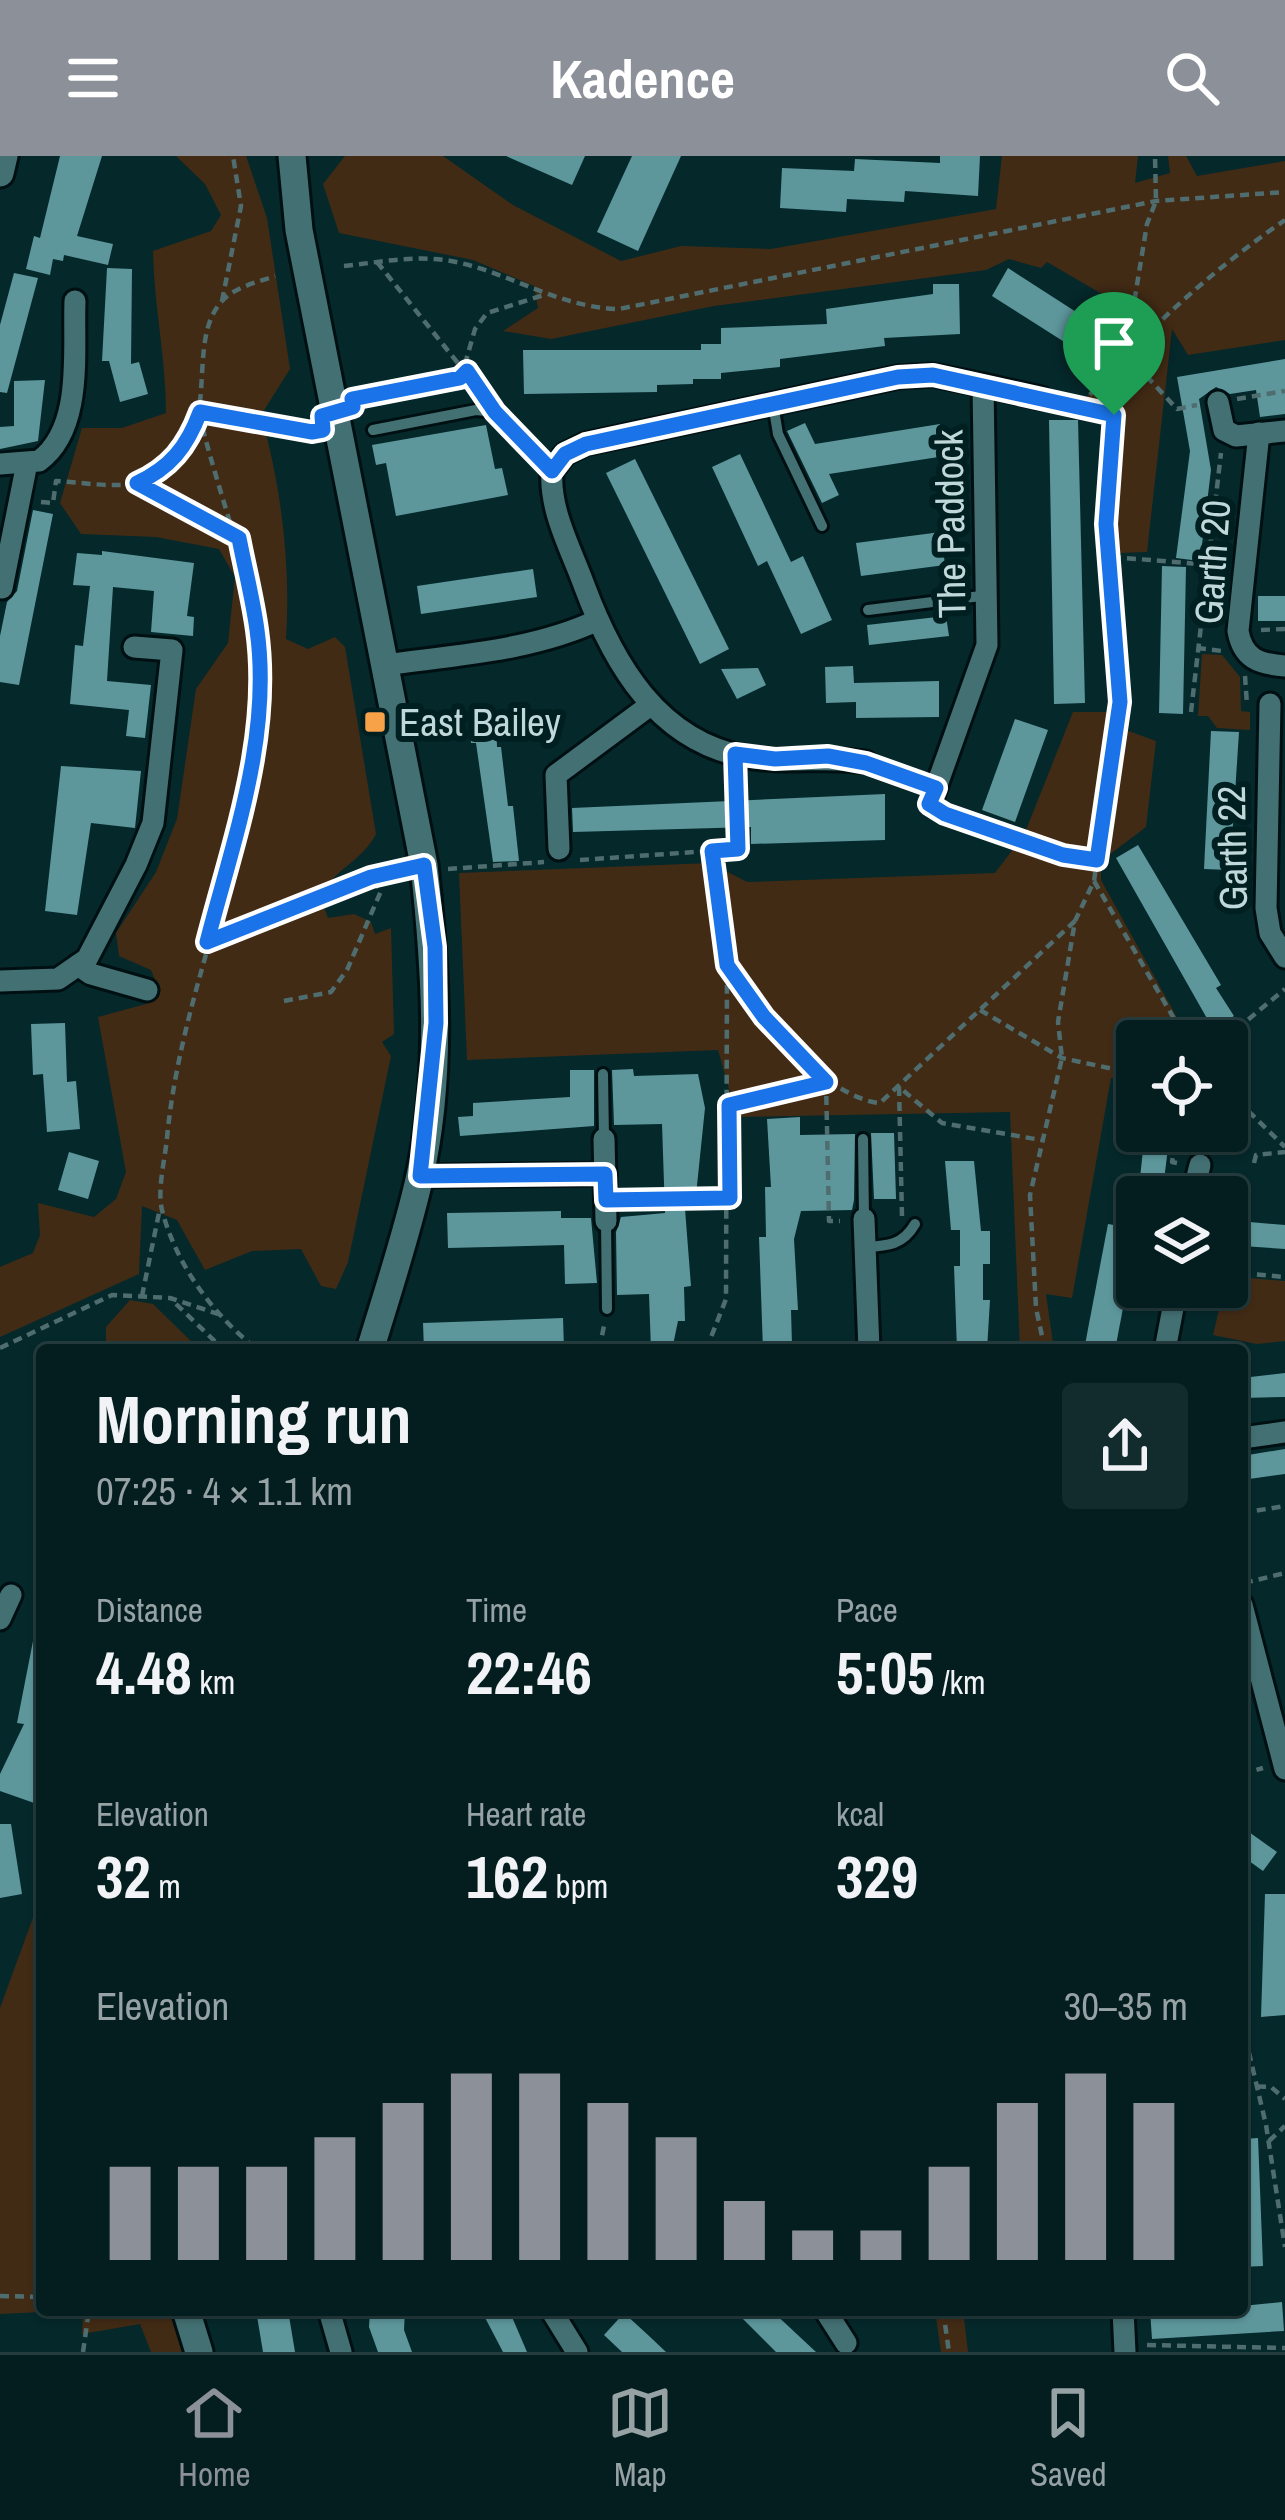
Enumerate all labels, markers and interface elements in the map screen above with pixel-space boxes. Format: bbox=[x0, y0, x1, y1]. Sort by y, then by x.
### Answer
text: Kadence bbox=[550, 42, 735, 115]
icon: menu bbox=[60, 45, 126, 111]
icon: search bbox=[1159, 45, 1225, 111]
pin bbox=[1063, 292, 1165, 415]
icon: arrive bbox=[1081, 310, 1147, 376]
street label: The Paddock bbox=[922, 428, 978, 619]
street label: Garth 20 bbox=[1182, 498, 1242, 626]
place label: East Bailey bbox=[399, 696, 561, 748]
marker: East Bailey bbox=[362, 709, 388, 735]
street label: Garth 22 bbox=[1205, 785, 1259, 911]
map controls bbox=[1116, 1020, 1248, 1308]
button: locate bbox=[1116, 1020, 1248, 1152]
button: layers bbox=[1116, 1176, 1248, 1308]
text: Morning run bbox=[96, 1375, 412, 1464]
button: share bbox=[1062, 1383, 1188, 1509]
text: 07:25 · 4 × 1.1 km bbox=[96, 1465, 353, 1517]
text: Distance bbox=[96, 1588, 203, 1632]
text: Time bbox=[466, 1588, 527, 1632]
text: Pace bbox=[836, 1588, 898, 1632]
text: 4.48 bbox=[96, 1632, 192, 1713]
text: 22:46 bbox=[466, 1632, 592, 1713]
text: 5:05 bbox=[836, 1632, 934, 1713]
text: km bbox=[192, 1660, 235, 1704]
text: /km bbox=[934, 1660, 986, 1704]
text: Elevation bbox=[96, 1792, 209, 1836]
text: Heart rate bbox=[466, 1792, 586, 1836]
text: kcal bbox=[836, 1792, 884, 1836]
text: 32 bbox=[96, 1836, 151, 1917]
text: 162 bbox=[466, 1836, 548, 1917]
text: 329 bbox=[836, 1836, 918, 1917]
text: m bbox=[151, 1864, 181, 1908]
text: bpm bbox=[548, 1864, 608, 1908]
text: Elevation bbox=[96, 1980, 229, 2032]
text: 30–35 m bbox=[1064, 1980, 1188, 2032]
tab: Home bbox=[178, 2380, 251, 2496]
tab: Map bbox=[607, 2380, 673, 2496]
tab: Saved bbox=[1030, 2380, 1107, 2496]

